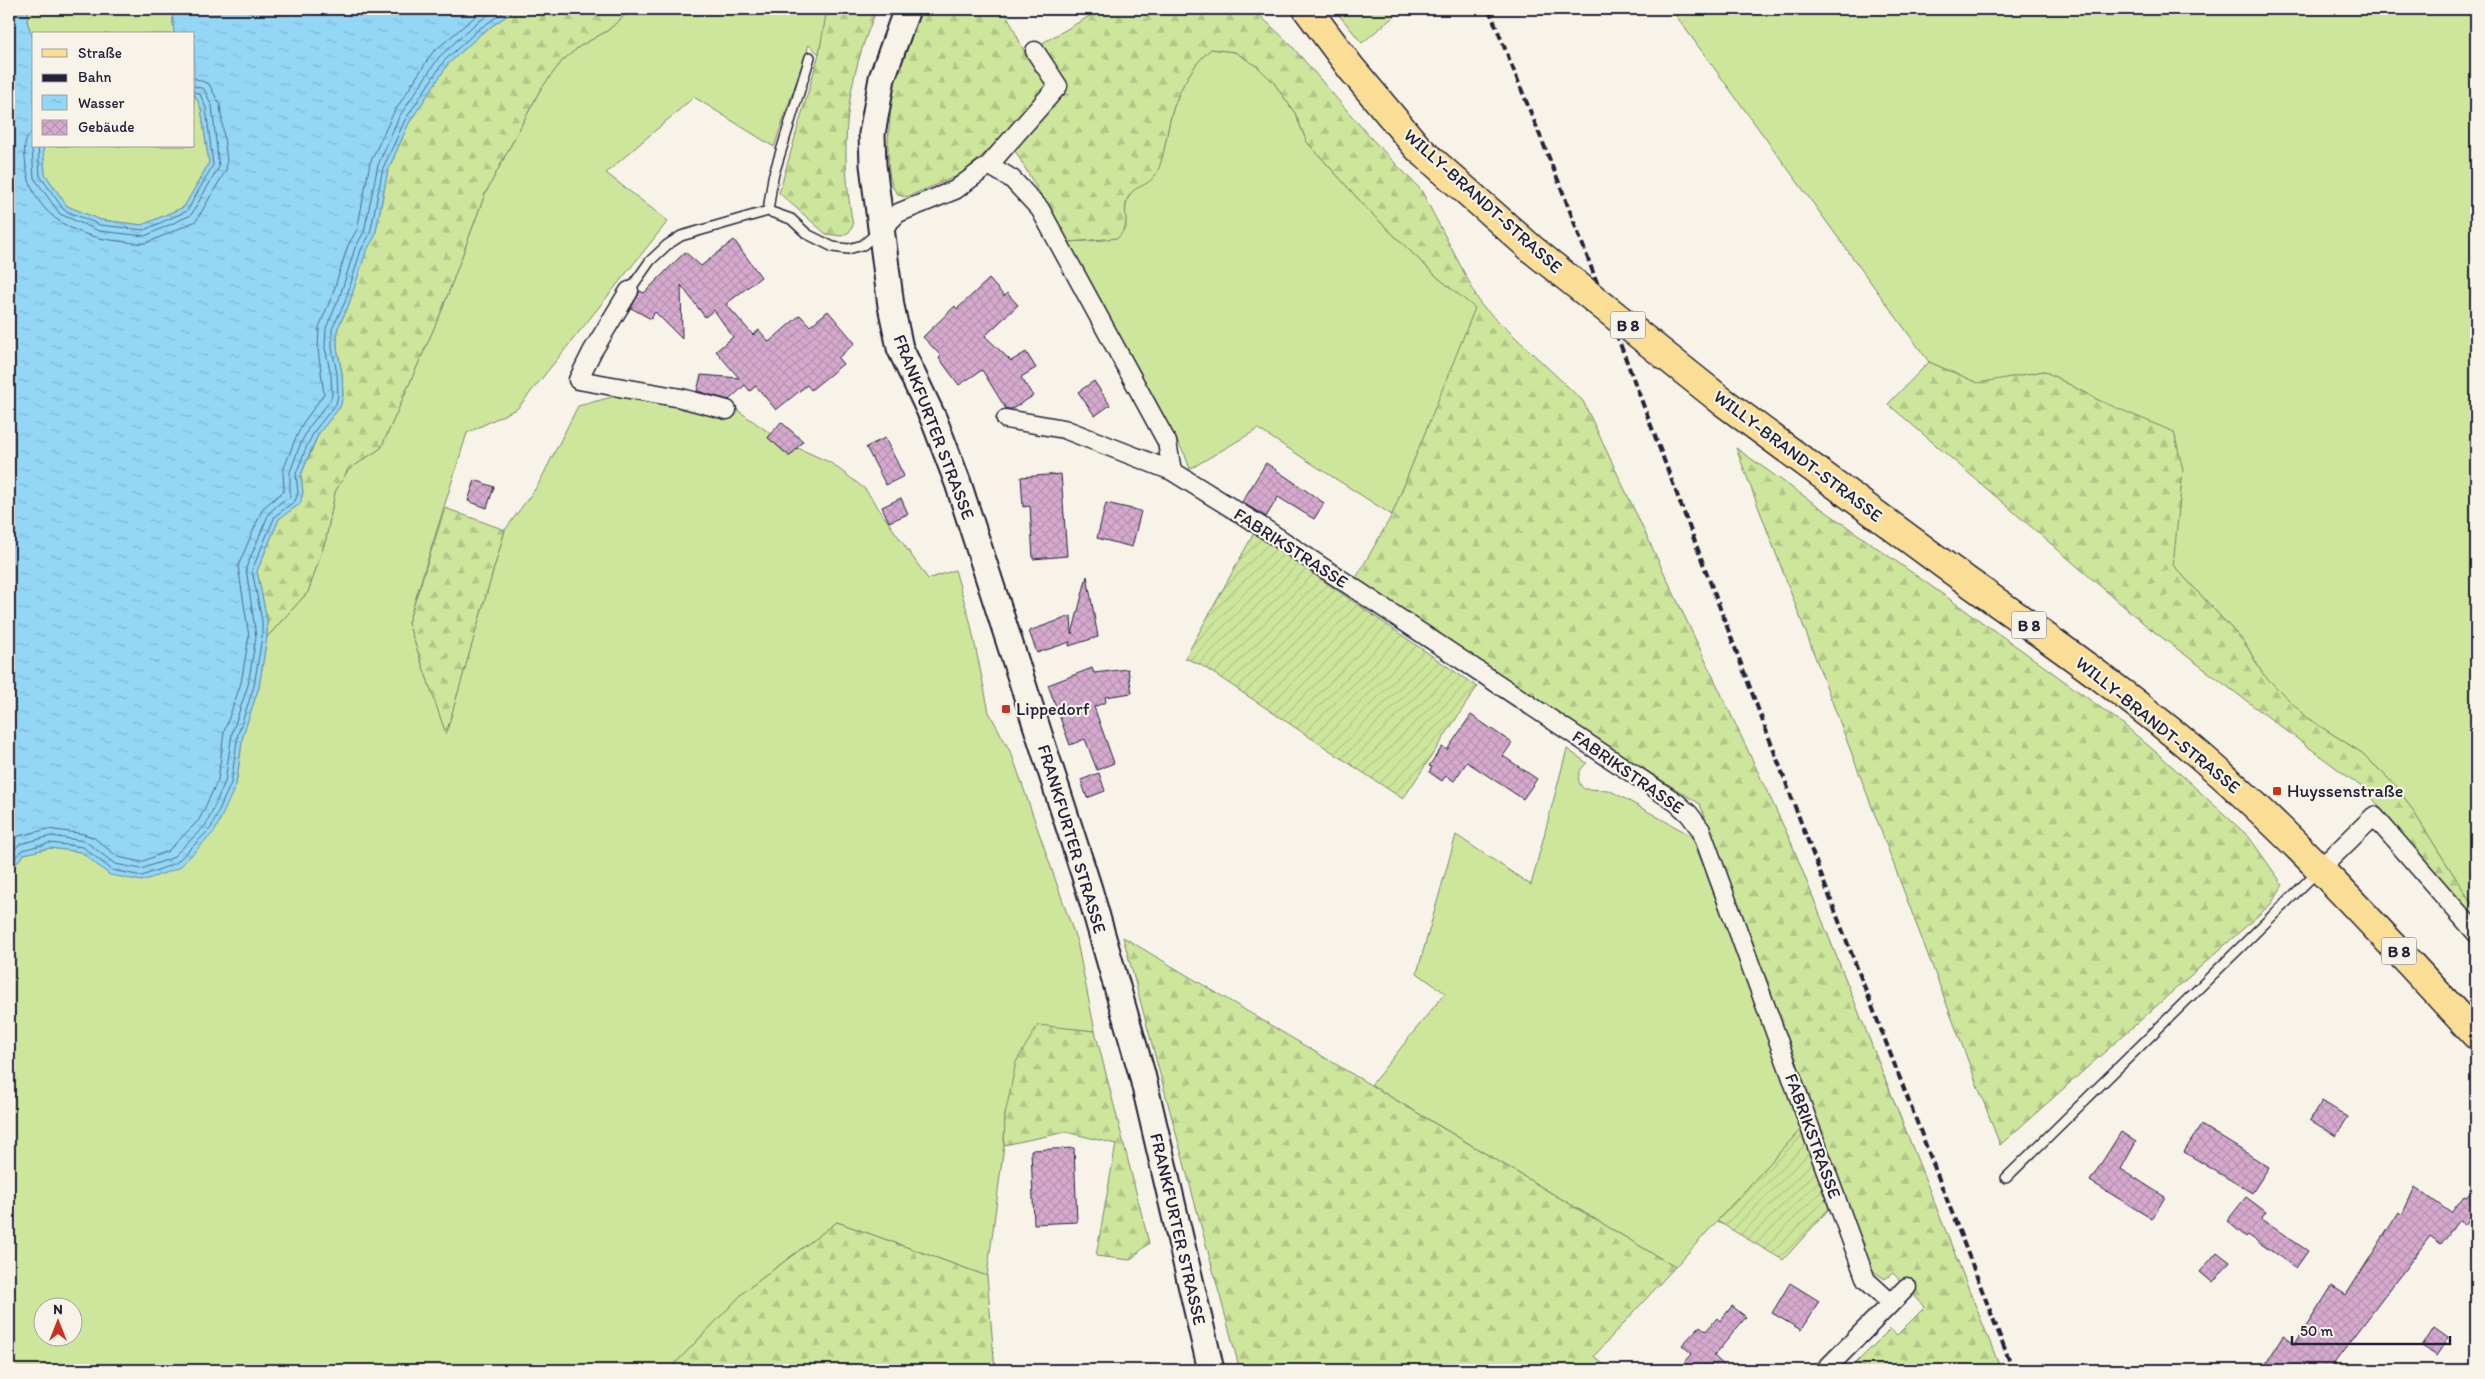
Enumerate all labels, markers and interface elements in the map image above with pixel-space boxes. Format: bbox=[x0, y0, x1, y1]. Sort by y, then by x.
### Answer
legend bbox=[32, 32, 195, 148]
text: Straße bbox=[78, 44, 122, 62]
text: Bahn bbox=[78, 68, 112, 86]
text: Wasser bbox=[78, 94, 125, 112]
text: Gebäude bbox=[78, 118, 135, 136]
street label: WILLY-BRANDT-STRASSE bbox=[1399, 124, 1567, 278]
road number: B 8 bbox=[1610, 312, 1646, 338]
street label: FRANKFURTER STRASSE bbox=[889, 331, 979, 523]
street label: WILLY-BRANDT-STRASSE bbox=[1709, 385, 1887, 527]
street label: FABRIKSTRASSE bbox=[1230, 503, 1352, 593]
road number: B 8 bbox=[2012, 612, 2046, 638]
street label: WILLY-BRANDT-STRASSE bbox=[2071, 652, 2245, 798]
place label: Lippedorf bbox=[1016, 698, 1090, 720]
marker: Lippedorf bbox=[1000, 703, 1012, 715]
street label: FABRIKSTRASSE bbox=[1568, 725, 1688, 819]
street label: FRANKFURTER STRASSE bbox=[1033, 742, 1111, 936]
place label: Huyssenstraße bbox=[2287, 780, 2403, 802]
marker: Huyssenstraße bbox=[2271, 785, 2283, 797]
road number: B 8 bbox=[2382, 938, 2416, 964]
street label: FABRIKSTRASSE bbox=[1780, 1070, 1846, 1202]
street label: FRANKFURTER STRASSE bbox=[1145, 1131, 1211, 1327]
north arrow bbox=[32, 1296, 82, 1346]
text: N bbox=[53, 1301, 63, 1318]
scale bar bbox=[2292, 1314, 2450, 1346]
text: 50 m bbox=[2300, 1322, 2333, 1340]

